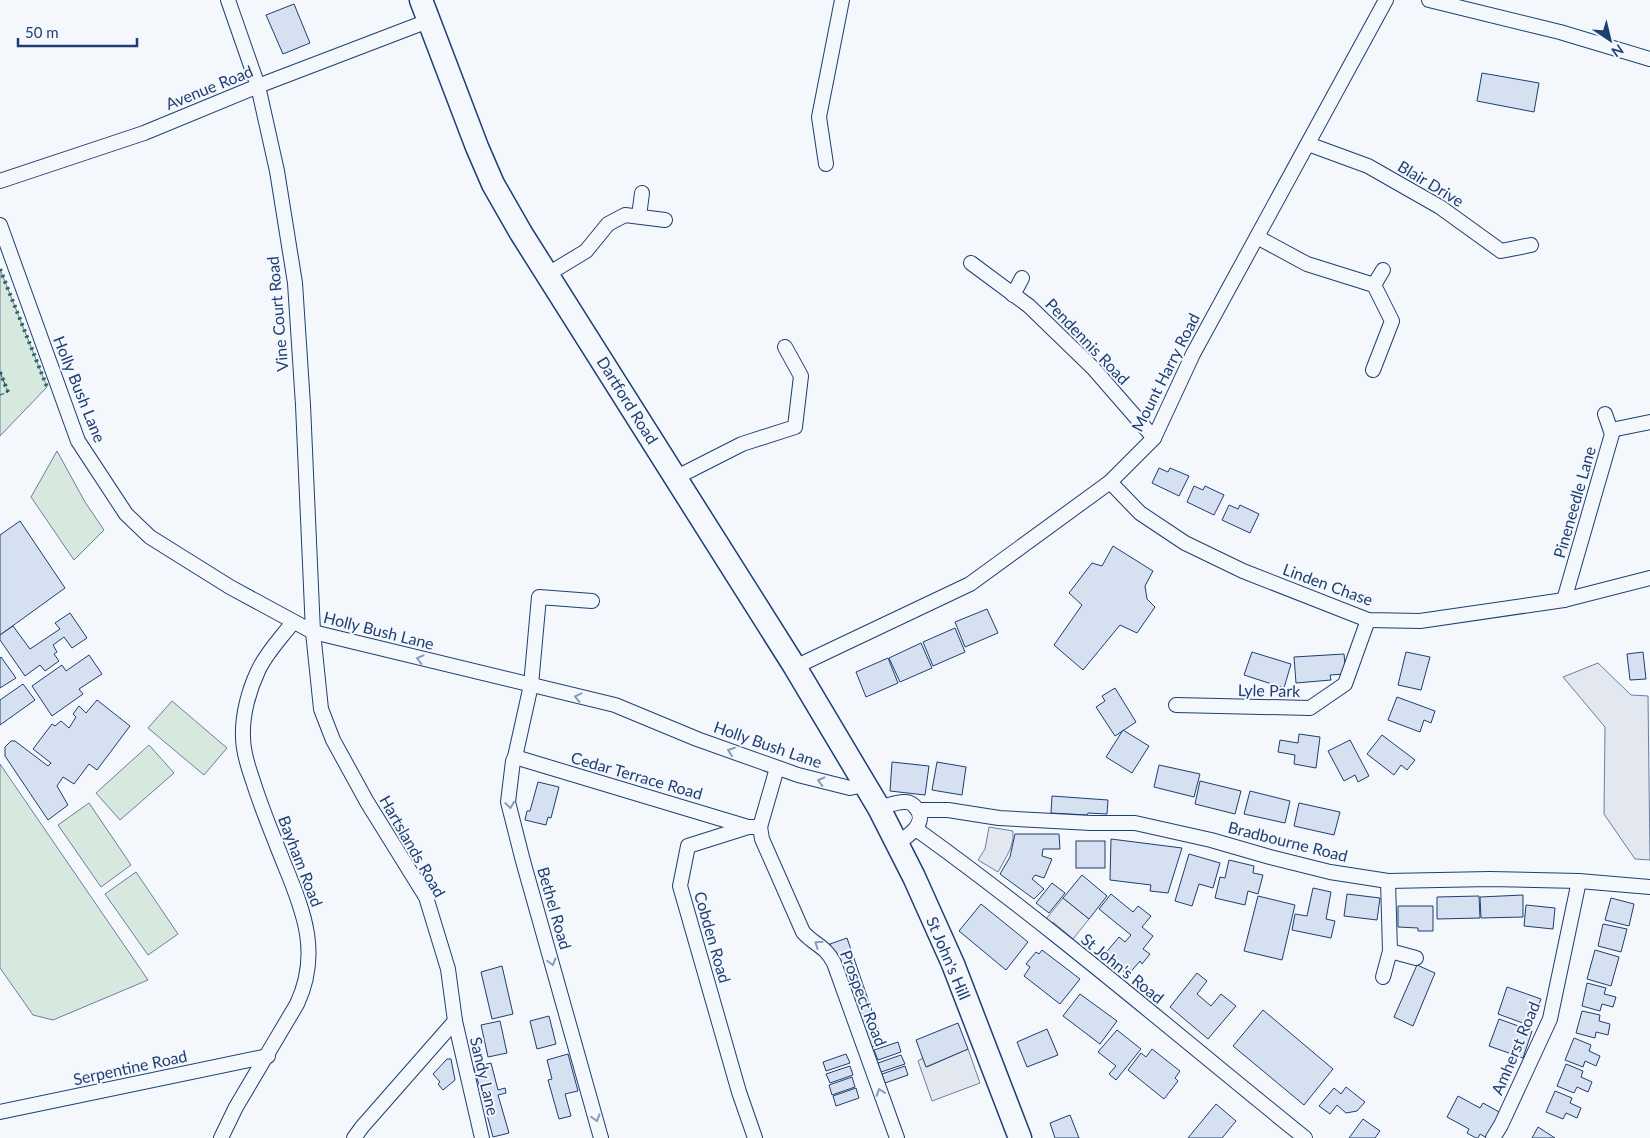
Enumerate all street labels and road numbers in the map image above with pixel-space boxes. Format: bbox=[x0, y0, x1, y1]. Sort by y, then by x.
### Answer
street label: Avenue Road bbox=[163, 61, 255, 113]
street label: Blair Drive bbox=[1395, 156, 1467, 210]
street label: Vine Court Road bbox=[262, 255, 292, 373]
street label: Pendennis Road bbox=[1042, 294, 1134, 388]
street label: Mount Harry Road bbox=[1127, 310, 1203, 434]
street label: Holly Bush Lane bbox=[50, 333, 110, 445]
street label: Dartford Road bbox=[594, 353, 662, 447]
street label: Pineneedle Lane bbox=[1549, 444, 1599, 560]
street label: Linden Chase bbox=[1280, 559, 1376, 609]
street label: Holly Bush Lane bbox=[322, 607, 436, 653]
street label: Lyle Park bbox=[1238, 680, 1301, 700]
street label: Holly Bush Lane bbox=[711, 717, 825, 771]
street label: Cedar Terrace Road bbox=[569, 747, 705, 803]
street label: Hartslands Road bbox=[376, 792, 450, 900]
street label: Bayham Road bbox=[275, 813, 327, 909]
street label: Bradbourne Road bbox=[1226, 817, 1350, 865]
street label: Bethel Road bbox=[534, 864, 576, 952]
street label: Cobden Road bbox=[691, 889, 735, 985]
street label: St John's Hill bbox=[923, 914, 975, 1002]
street label: St John's Road bbox=[1078, 929, 1168, 1007]
street label: Prospect Road bbox=[837, 947, 891, 1049]
street label: Amherst Road bbox=[1487, 999, 1543, 1097]
street label: Sandy Lane bbox=[467, 1035, 503, 1117]
street label: Serpentine Road bbox=[71, 1046, 189, 1088]

